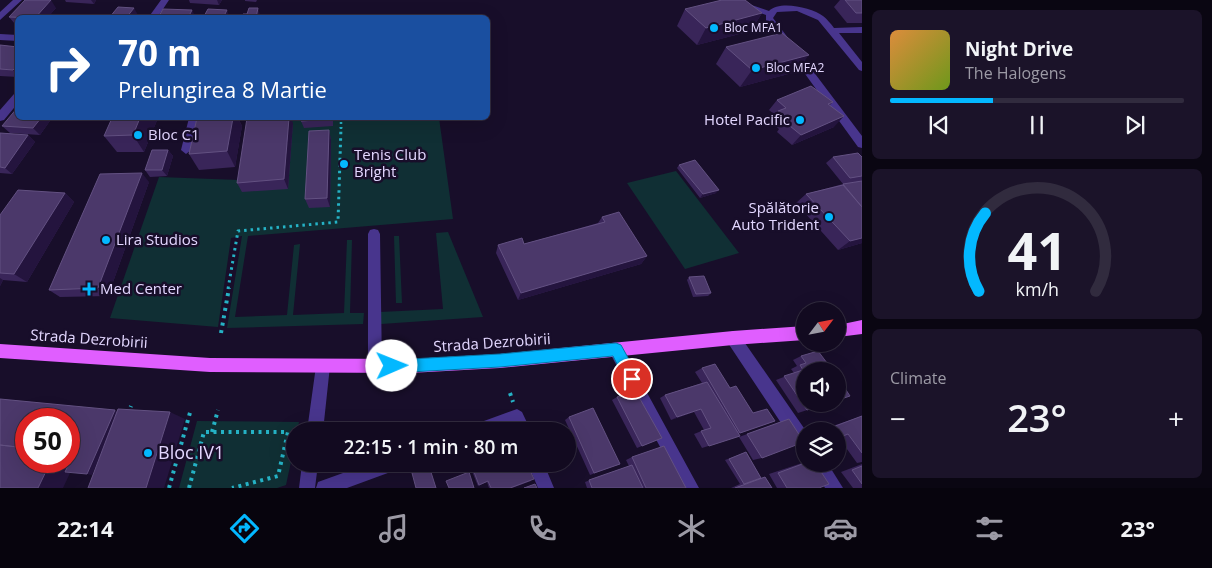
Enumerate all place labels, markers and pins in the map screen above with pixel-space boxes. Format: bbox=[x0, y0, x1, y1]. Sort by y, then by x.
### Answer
place label: Bloc MFA1 bbox=[724, 19, 782, 36]
marker: Bloc MFA1 bbox=[708, 22, 720, 34]
place label: Bloc MFA2 bbox=[766, 59, 824, 76]
marker: Bloc MFA2 bbox=[750, 62, 762, 74]
place label: Hotel Pacific bbox=[704, 109, 790, 129]
marker: Hotel Pacific bbox=[794, 114, 806, 126]
place label: Bloc C1 bbox=[148, 124, 200, 144]
marker: Bloc C1 bbox=[132, 129, 144, 141]
place label: Tenis Club Bright bbox=[354, 144, 426, 181]
marker: Tenis Club Bright bbox=[338, 158, 350, 170]
place label: Spălătorie Auto Trident bbox=[732, 197, 819, 234]
marker: Spălătorie Auto Trident bbox=[823, 211, 835, 223]
place label: Lira Studios bbox=[116, 229, 198, 249]
marker: Lira Studios bbox=[100, 234, 112, 246]
place label: Med Center bbox=[100, 278, 182, 298]
marker: Med Center bbox=[82, 282, 96, 296]
pin bbox=[611, 358, 653, 400]
place label: Bloc IV1 bbox=[158, 440, 224, 464]
marker: Bloc IV1 bbox=[142, 447, 154, 459]

